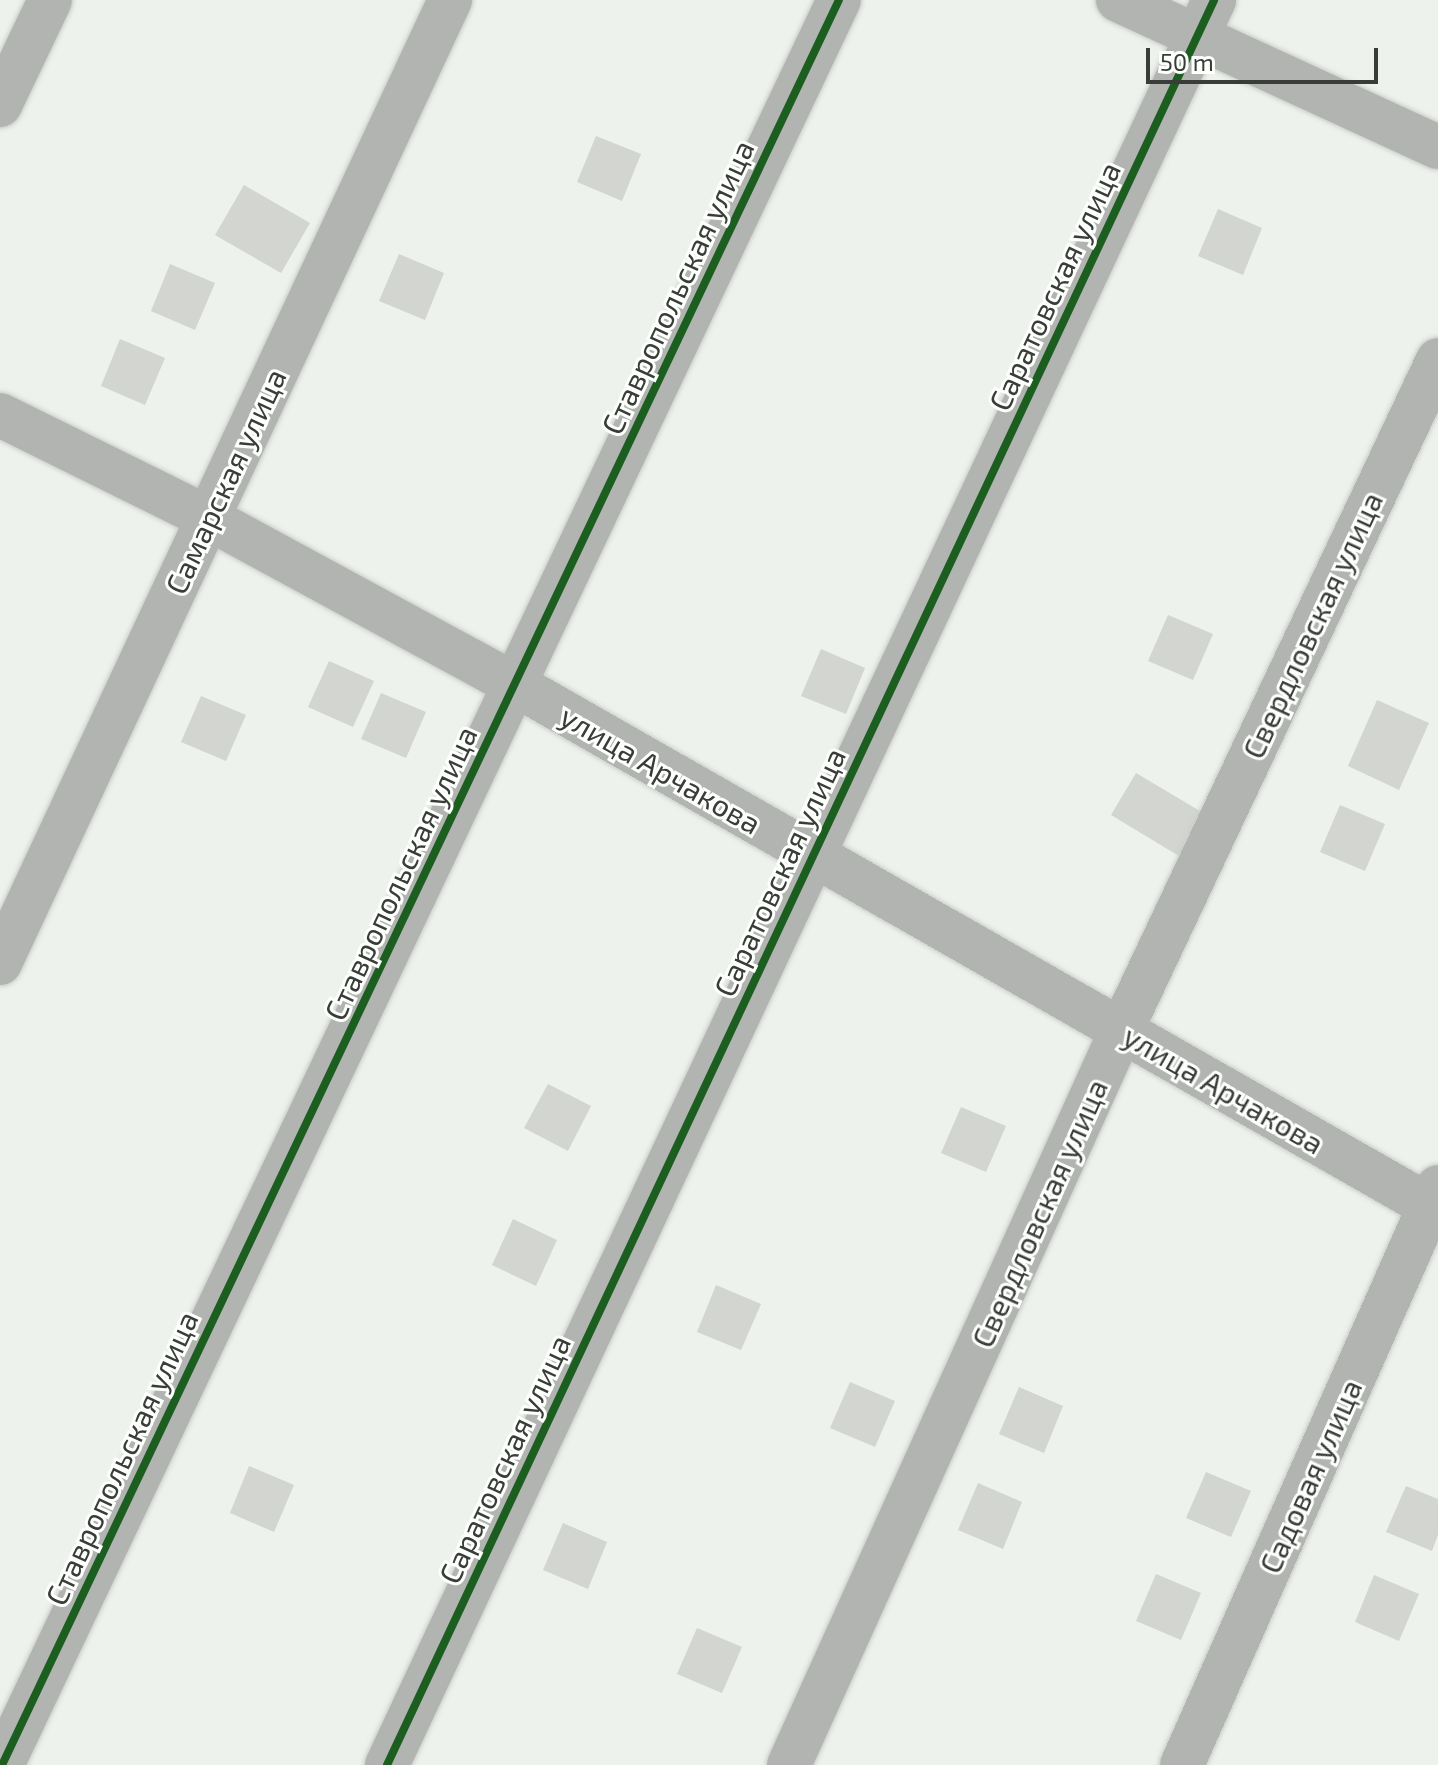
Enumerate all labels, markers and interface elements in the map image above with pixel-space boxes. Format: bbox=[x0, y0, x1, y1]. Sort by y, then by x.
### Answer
scale bar bbox=[1150, 32, 1382, 82]
text: 50 m bbox=[1160, 47, 1214, 76]
street label: Ставропольская улица bbox=[593, 134, 761, 440]
street label: Саратовская улица bbox=[981, 156, 1127, 416]
street label: Самарская улица bbox=[157, 363, 293, 599]
street label: Свердловская улица bbox=[1234, 486, 1390, 764]
street label: улица Арчакова bbox=[554, 697, 768, 841]
street label: Ставропольская улица bbox=[316, 720, 484, 1026]
street label: Саратовская улица bbox=[706, 742, 852, 1002]
street label: улица Арчакова bbox=[1117, 1017, 1331, 1161]
street label: Свердловская улица bbox=[964, 1073, 1114, 1353]
street label: Ставропольская улица bbox=[37, 1305, 205, 1611]
street label: Саратовская улица bbox=[431, 1329, 577, 1589]
street label: Садовая улица bbox=[1251, 1374, 1369, 1578]

